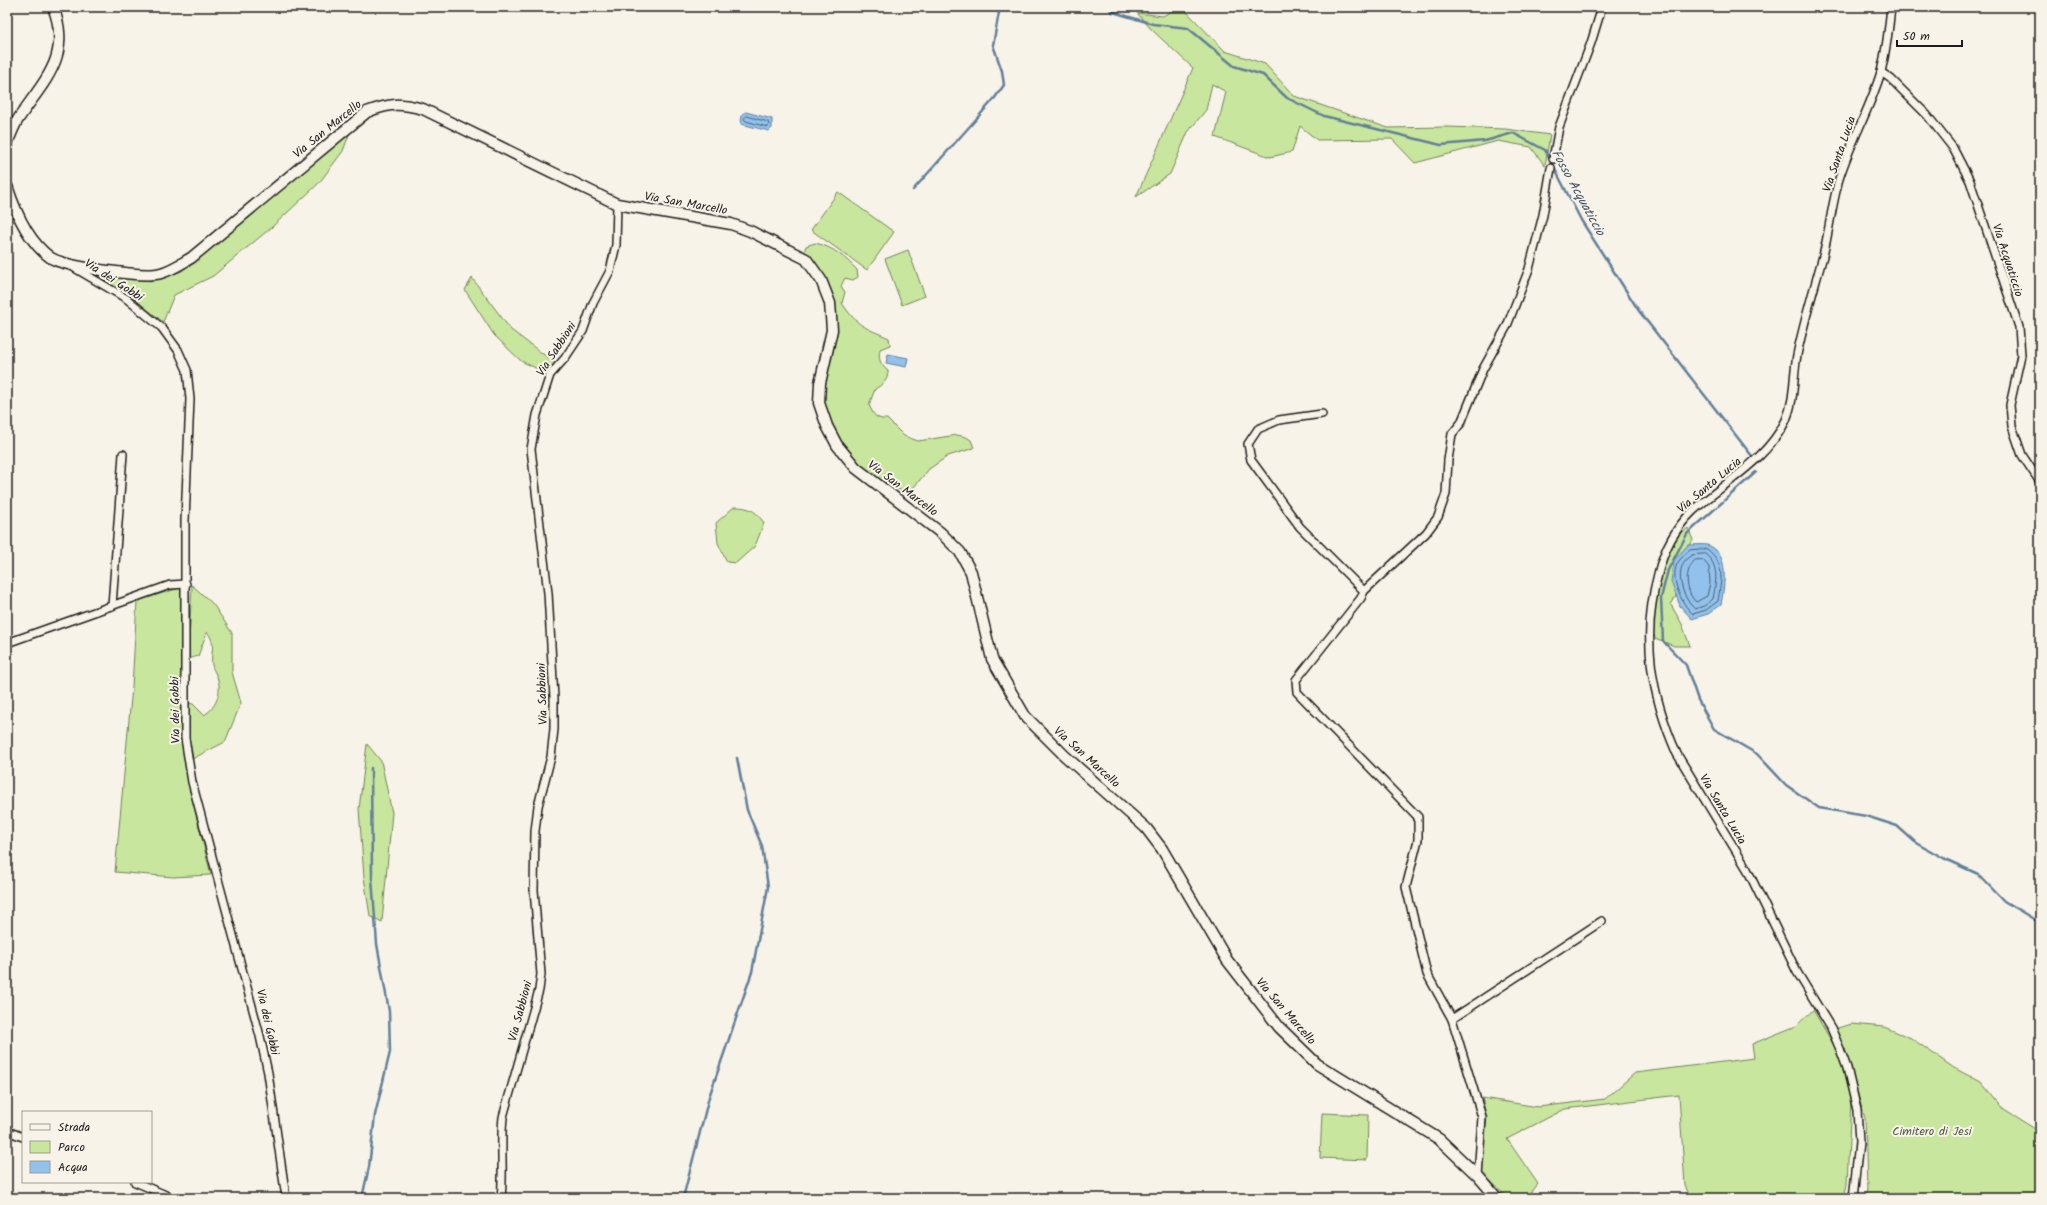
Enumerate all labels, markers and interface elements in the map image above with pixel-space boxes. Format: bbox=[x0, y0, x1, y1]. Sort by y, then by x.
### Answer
scale bar bbox=[1897, 22, 1962, 48]
text: 50 m bbox=[1903, 27, 1930, 46]
street label: Via San Marcello bbox=[289, 96, 366, 163]
street label: Via Santa Lucia bbox=[1818, 113, 1861, 195]
water label: Fosso Acquaticcio bbox=[1545, 146, 1611, 241]
street label: Via San Marcello bbox=[643, 187, 729, 220]
street label: Via Acquaticcio bbox=[1987, 221, 2028, 299]
street label: Via dei Gobbi bbox=[80, 254, 148, 307]
street label: Via Sabbioni bbox=[532, 317, 582, 380]
street label: Via Santa Lucia bbox=[1673, 452, 1746, 518]
street label: Via San Marcello bbox=[863, 456, 942, 521]
street label: Via Sabbioni bbox=[532, 662, 553, 725]
street label: Via dei Gobbi bbox=[165, 675, 186, 744]
street label: Via San Marcello bbox=[1049, 722, 1124, 793]
street label: Via Santa Lucia bbox=[1694, 770, 1751, 848]
street label: Via San Marcello bbox=[1251, 973, 1320, 1049]
street label: Via Sabbioni bbox=[503, 978, 538, 1043]
street label: Via dei Gobbi bbox=[251, 987, 285, 1058]
legend bbox=[22, 1111, 152, 1183]
text: Strada bbox=[58, 1118, 91, 1137]
park label: Cimitero di Jesi bbox=[1892, 1122, 1973, 1141]
text: Parco bbox=[58, 1138, 85, 1157]
text: Acqua bbox=[58, 1158, 88, 1177]

